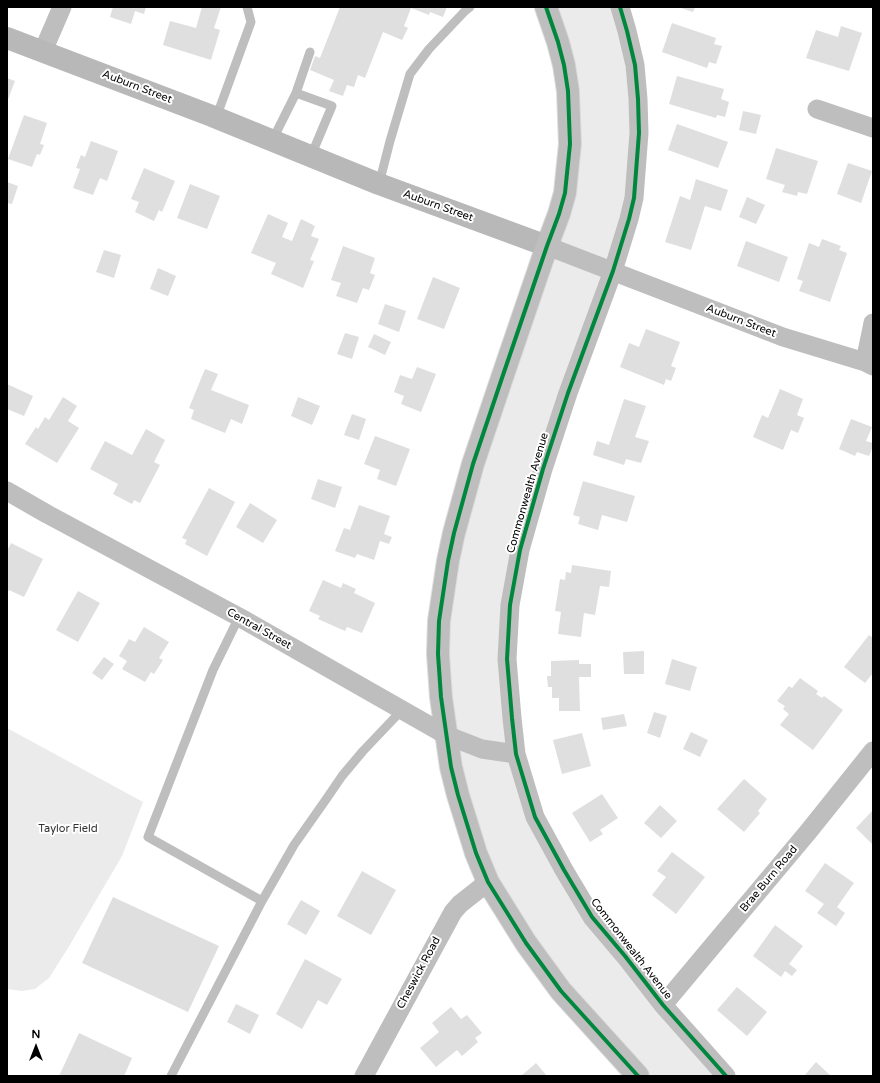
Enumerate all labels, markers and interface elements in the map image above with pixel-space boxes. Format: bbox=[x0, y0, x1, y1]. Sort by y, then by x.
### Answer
street label: Auburn Street bbox=[100, 68, 174, 106]
street label: Auburn Street bbox=[401, 187, 475, 225]
street label: Auburn Street bbox=[704, 302, 778, 340]
street label: Commonwealth Avenue bbox=[504, 431, 552, 555]
street label: Central Street bbox=[224, 606, 294, 652]
park label: Taylor Field bbox=[38, 822, 98, 836]
street label: Brae Burn Road bbox=[737, 843, 801, 915]
street label: Commonwealth Avenue bbox=[587, 896, 675, 1002]
street label: Cheswick Road bbox=[394, 935, 444, 1011]
north arrow bbox=[16, 1027, 56, 1067]
text: N bbox=[32, 1028, 40, 1041]

